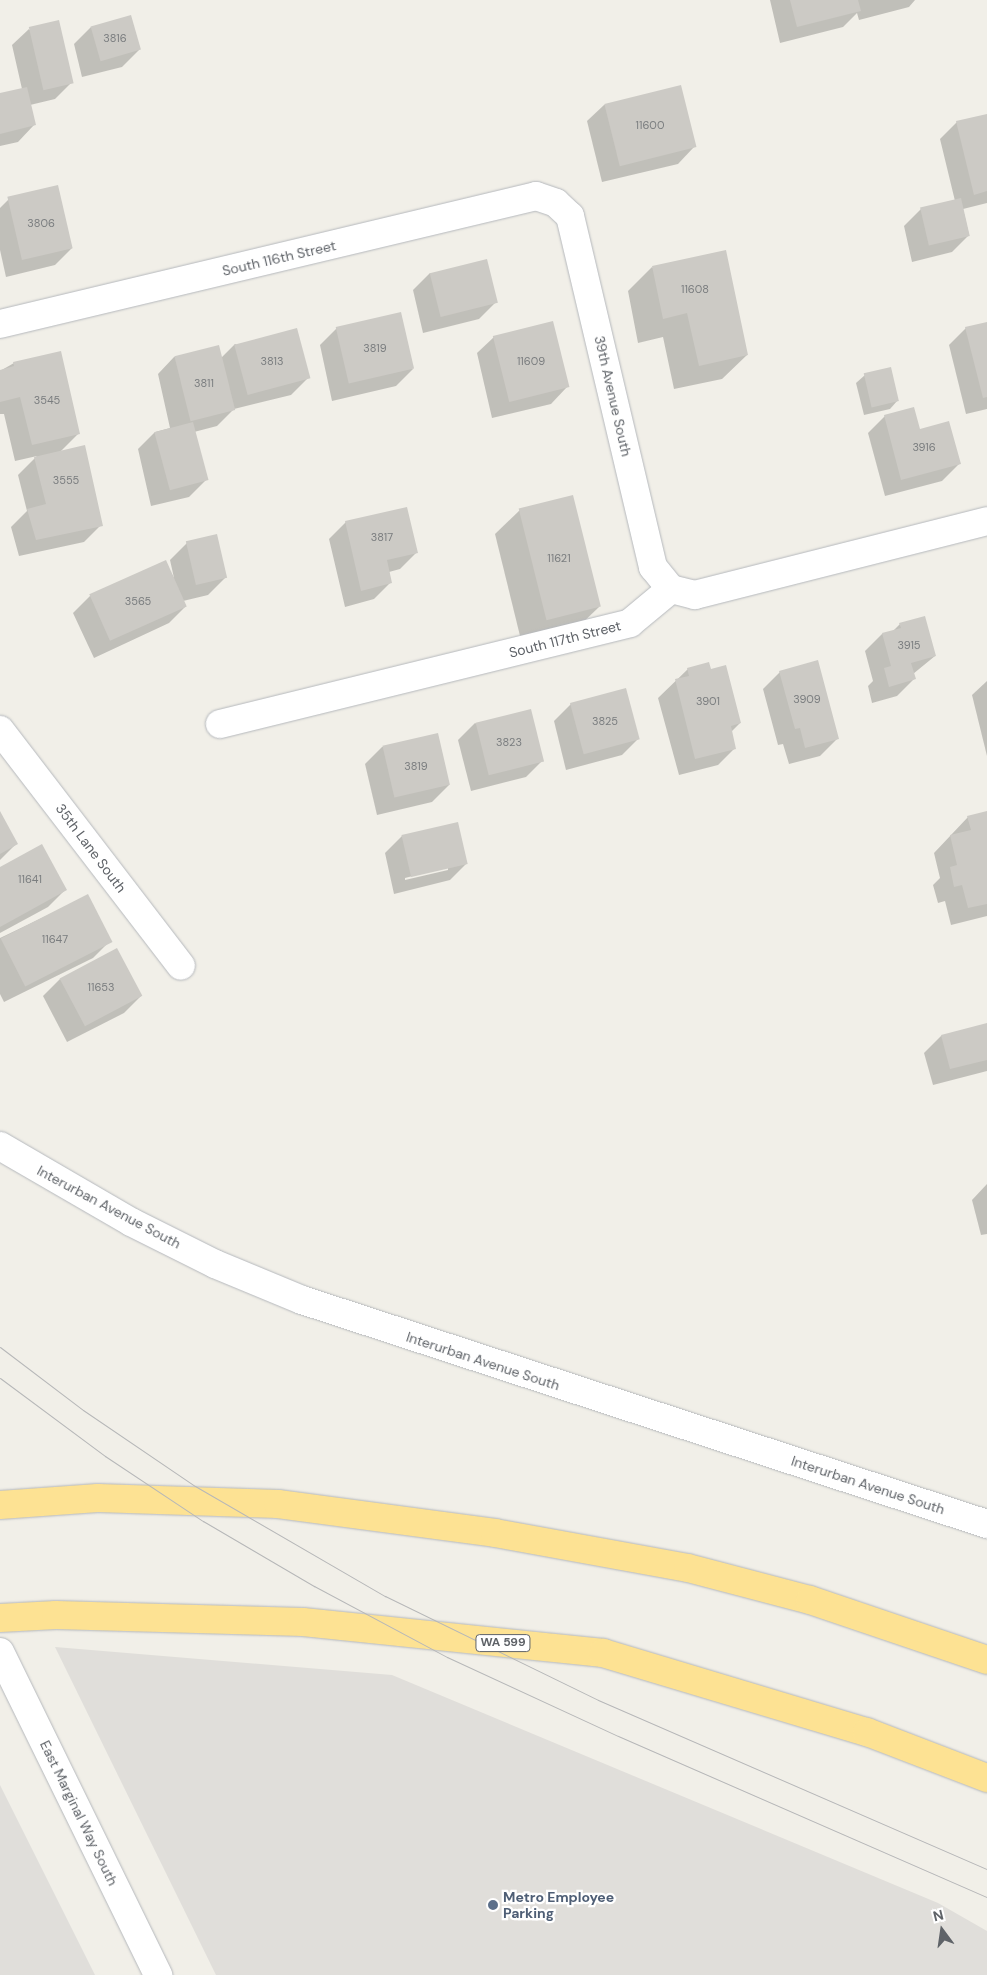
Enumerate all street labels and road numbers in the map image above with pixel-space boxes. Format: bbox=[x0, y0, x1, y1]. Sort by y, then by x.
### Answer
street label: South 116th Street bbox=[221, 237, 337, 279]
street label: 39th Avenue South bbox=[591, 334, 635, 458]
street label: South 117th Street bbox=[507, 617, 623, 661]
street label: 35th Lane South bbox=[52, 800, 130, 896]
street label: Interurban Avenue South bbox=[34, 1162, 184, 1252]
street label: Interurban Avenue South bbox=[404, 1328, 562, 1394]
street label: Interurban Avenue South bbox=[789, 1452, 947, 1518]
road number: WA 599 bbox=[474, 1634, 532, 1652]
street label: East Marginal Way South bbox=[37, 1738, 121, 1888]

